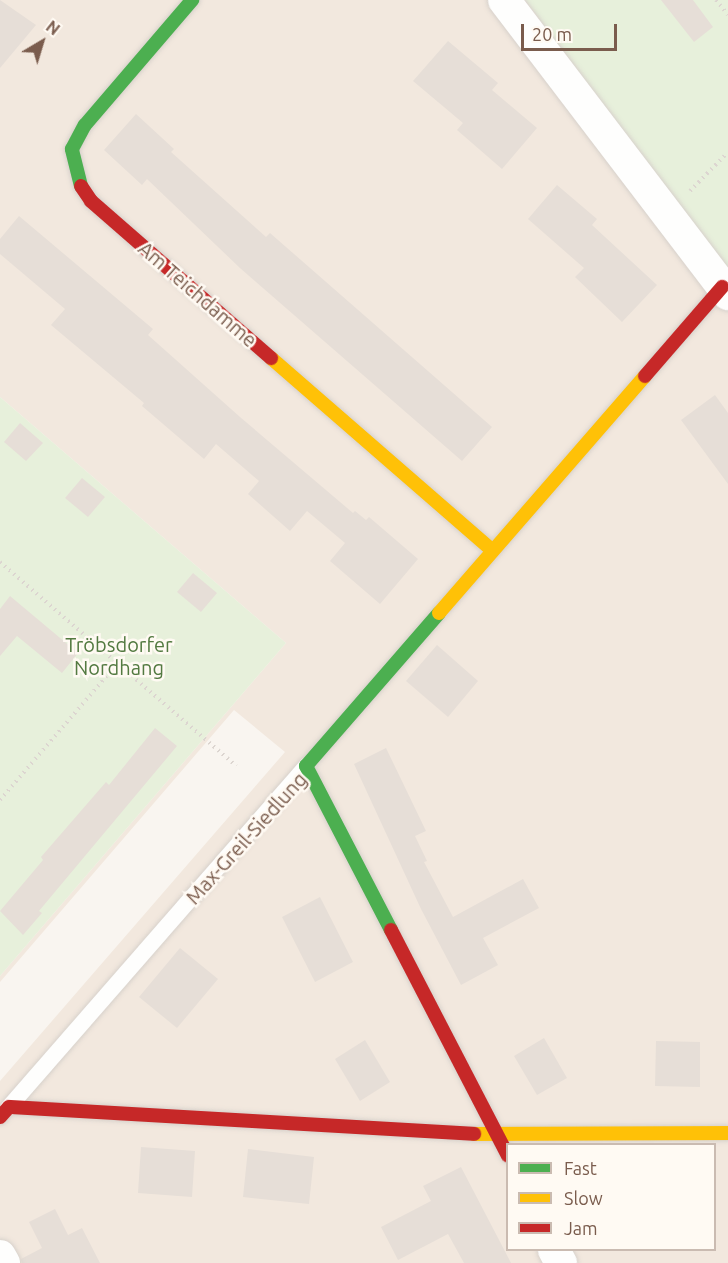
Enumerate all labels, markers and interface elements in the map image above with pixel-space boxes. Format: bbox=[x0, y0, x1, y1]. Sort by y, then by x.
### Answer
north arrow bbox=[12, 12, 72, 72]
scale bar bbox=[524, 12, 620, 50]
text: N bbox=[43, 17, 63, 39]
text: 20 m bbox=[532, 24, 572, 44]
street label: Am Teichdamme bbox=[134, 236, 262, 352]
park label: Tröbsdorfer Nordhang bbox=[65, 632, 173, 679]
street label: Max-Greil-Siedlung bbox=[181, 767, 311, 909]
legend bbox=[506, 1143, 716, 1251]
text: Fast bbox=[564, 1158, 597, 1178]
text: Slow bbox=[564, 1188, 603, 1208]
text: Jam bbox=[564, 1218, 598, 1238]

